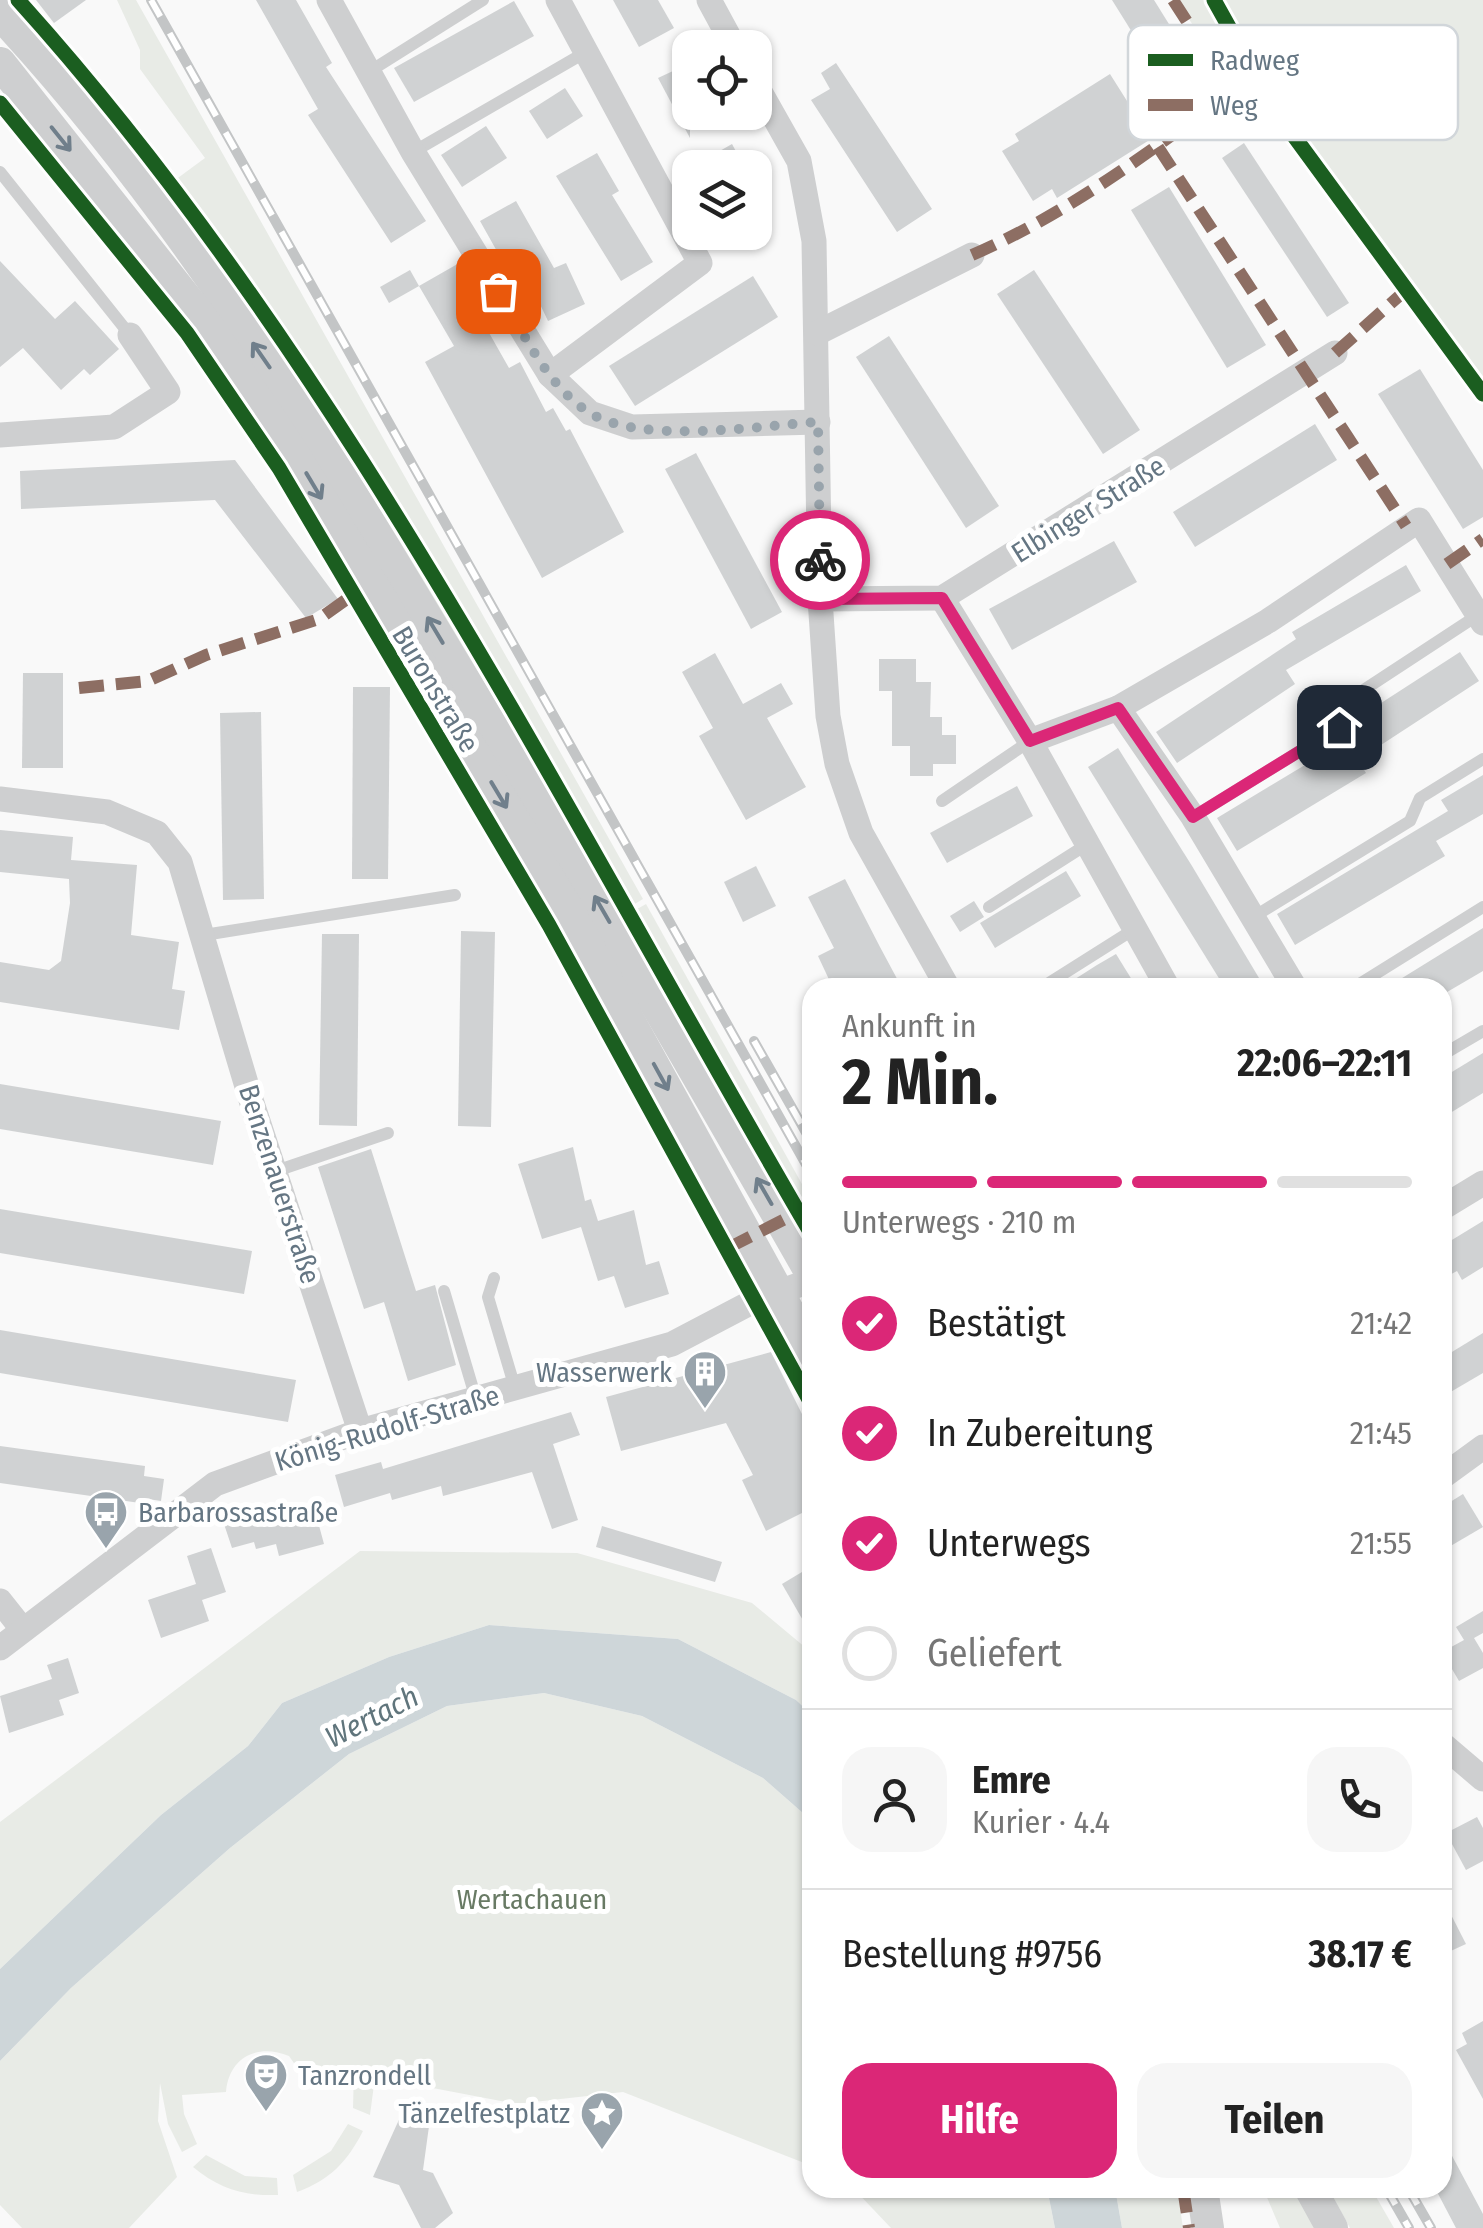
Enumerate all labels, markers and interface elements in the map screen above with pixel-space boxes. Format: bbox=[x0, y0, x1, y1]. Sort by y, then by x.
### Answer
legend bbox=[1128, 25, 1458, 140]
map controls bbox=[672, 30, 772, 250]
button: locate bbox=[672, 30, 772, 130]
text: Radweg bbox=[1210, 44, 1300, 77]
text: Weg bbox=[1210, 89, 1259, 122]
one-way arrow bbox=[50, 125, 71, 152]
button: layers bbox=[672, 150, 772, 250]
pin bbox=[456, 249, 541, 334]
icon: bag bbox=[471, 264, 526, 319]
one-way arrow bbox=[251, 342, 272, 370]
street label: Elbinger Straße bbox=[1006, 449, 1171, 570]
one-way arrow bbox=[304, 471, 324, 500]
courier bbox=[770, 510, 870, 610]
icon: bike bbox=[793, 533, 848, 588]
one-way arrow bbox=[425, 616, 445, 645]
street label: Buronstraße bbox=[385, 620, 486, 758]
pin bbox=[1297, 685, 1382, 770]
icon: home bbox=[1312, 700, 1367, 755]
one-way arrow bbox=[489, 780, 509, 809]
one-way arrow bbox=[591, 895, 611, 924]
text: Ankunft in bbox=[842, 1007, 977, 1045]
text: 22:06–22:11 bbox=[1237, 1040, 1412, 1086]
text: 2 Min. bbox=[842, 1043, 998, 1121]
one-way arrow bbox=[651, 1061, 671, 1091]
street label: Benzenauerstraße bbox=[232, 1080, 327, 1288]
one-way arrow bbox=[754, 1177, 774, 1205]
text: Unterwegs · 210 m bbox=[842, 1203, 1076, 1241]
icon: check bbox=[842, 1296, 897, 1351]
text: Bestätigt bbox=[927, 1300, 1066, 1346]
text: 21:42 bbox=[1350, 1304, 1412, 1342]
building icon: Wasserwerk bbox=[682, 1349, 728, 1410]
place label: Wasserwerk bbox=[536, 1356, 673, 1389]
street label: König-Rudolf-Straße bbox=[271, 1379, 503, 1478]
icon: check bbox=[842, 1406, 897, 1461]
text: In Zubereitung bbox=[927, 1410, 1153, 1456]
text: 21:45 bbox=[1350, 1414, 1412, 1452]
bus stop icon: Barbarossastraße bbox=[83, 1489, 129, 1550]
place label: Barbarossastraße bbox=[138, 1496, 338, 1529]
icon: check bbox=[842, 1516, 897, 1571]
text: Unterwegs bbox=[927, 1520, 1091, 1566]
text: 21:55 bbox=[1350, 1524, 1412, 1562]
text: Geliefert bbox=[927, 1630, 1062, 1676]
water label: Wertach bbox=[319, 1678, 425, 1756]
button: person bbox=[842, 1747, 947, 1852]
button: phone bbox=[1307, 1747, 1412, 1852]
text: Emre bbox=[972, 1757, 1051, 1803]
text: Kurier · 4.4 bbox=[972, 1803, 1110, 1841]
park label: Wertachauen bbox=[457, 1883, 607, 1916]
text: Bestellung #9756 bbox=[842, 1931, 1102, 1977]
text: 38.17 € bbox=[1309, 1931, 1412, 1977]
theatre icon: Tanzrondell bbox=[243, 2052, 289, 2113]
place label: Tanzrondell bbox=[298, 2059, 431, 2092]
button: Hilfe bbox=[842, 2063, 1117, 2178]
button: Teilen bbox=[1137, 2063, 1412, 2178]
place icon: Tänzelfestplatz bbox=[579, 2090, 625, 2151]
place label: Tänzelfestplatz bbox=[399, 2097, 570, 2130]

